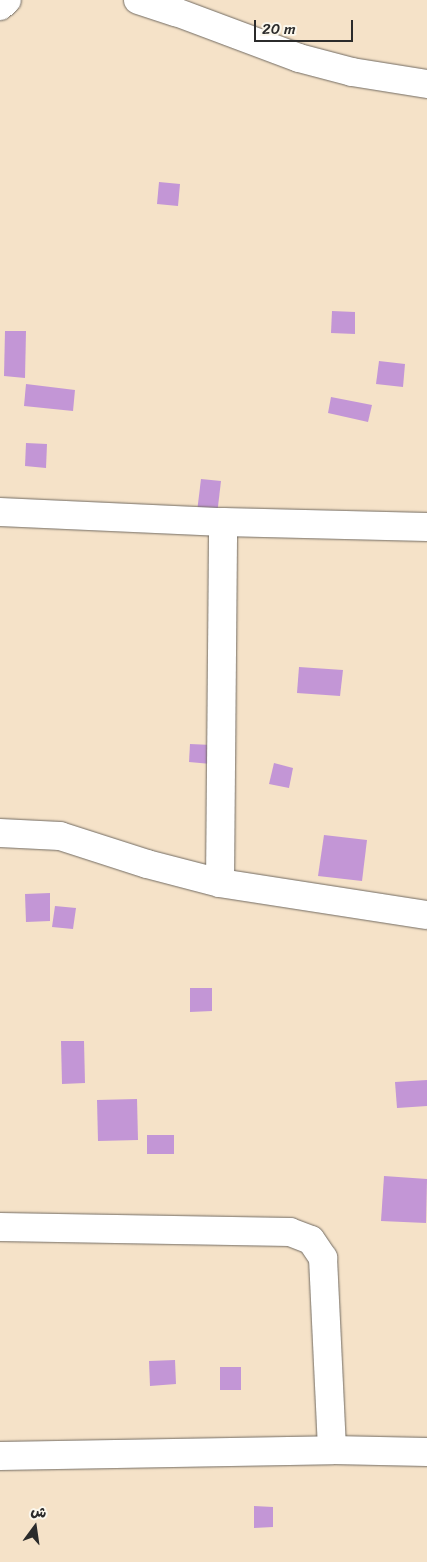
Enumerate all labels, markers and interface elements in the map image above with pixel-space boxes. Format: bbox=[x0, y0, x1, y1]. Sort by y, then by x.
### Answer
scale bar bbox=[257, 10, 356, 42]
text: 20 m bbox=[262, 16, 296, 42]
text: ش bbox=[28, 1498, 49, 1526]
north arrow bbox=[10, 1502, 60, 1552]

